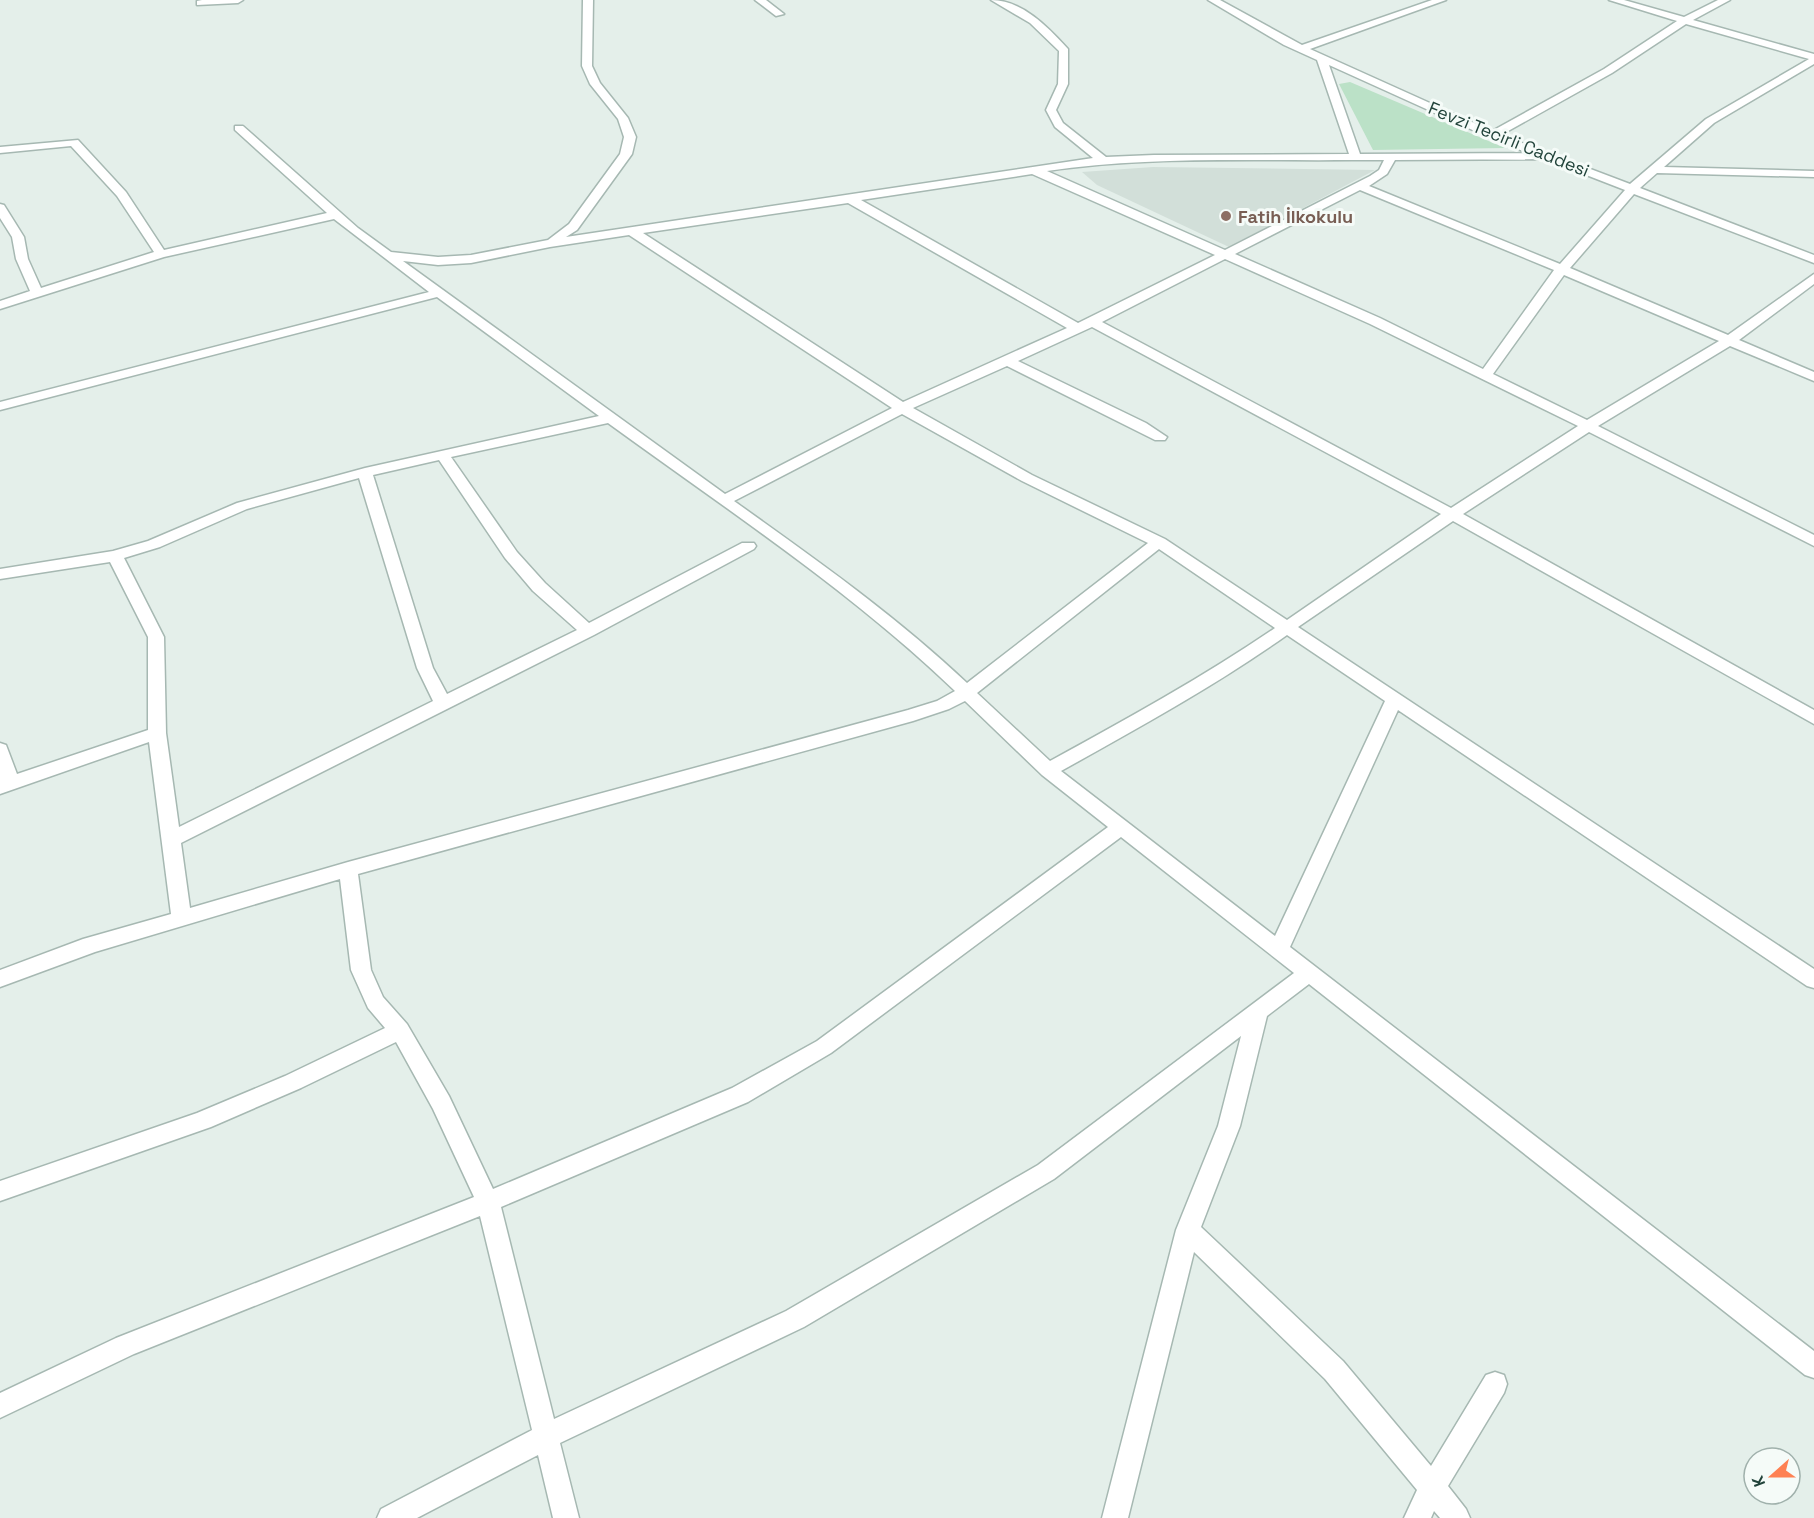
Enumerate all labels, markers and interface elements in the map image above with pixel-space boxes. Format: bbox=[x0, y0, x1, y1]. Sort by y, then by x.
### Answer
street label: Fevzi Tecirli Caddesi bbox=[1425, 96, 1593, 182]
place label: Fatih İlkokulu bbox=[1238, 205, 1353, 228]
marker: Fatih İlkokulu bbox=[1219, 209, 1233, 223]
north arrow bbox=[1742, 1446, 1802, 1506]
text: K bbox=[1747, 1473, 1770, 1490]

